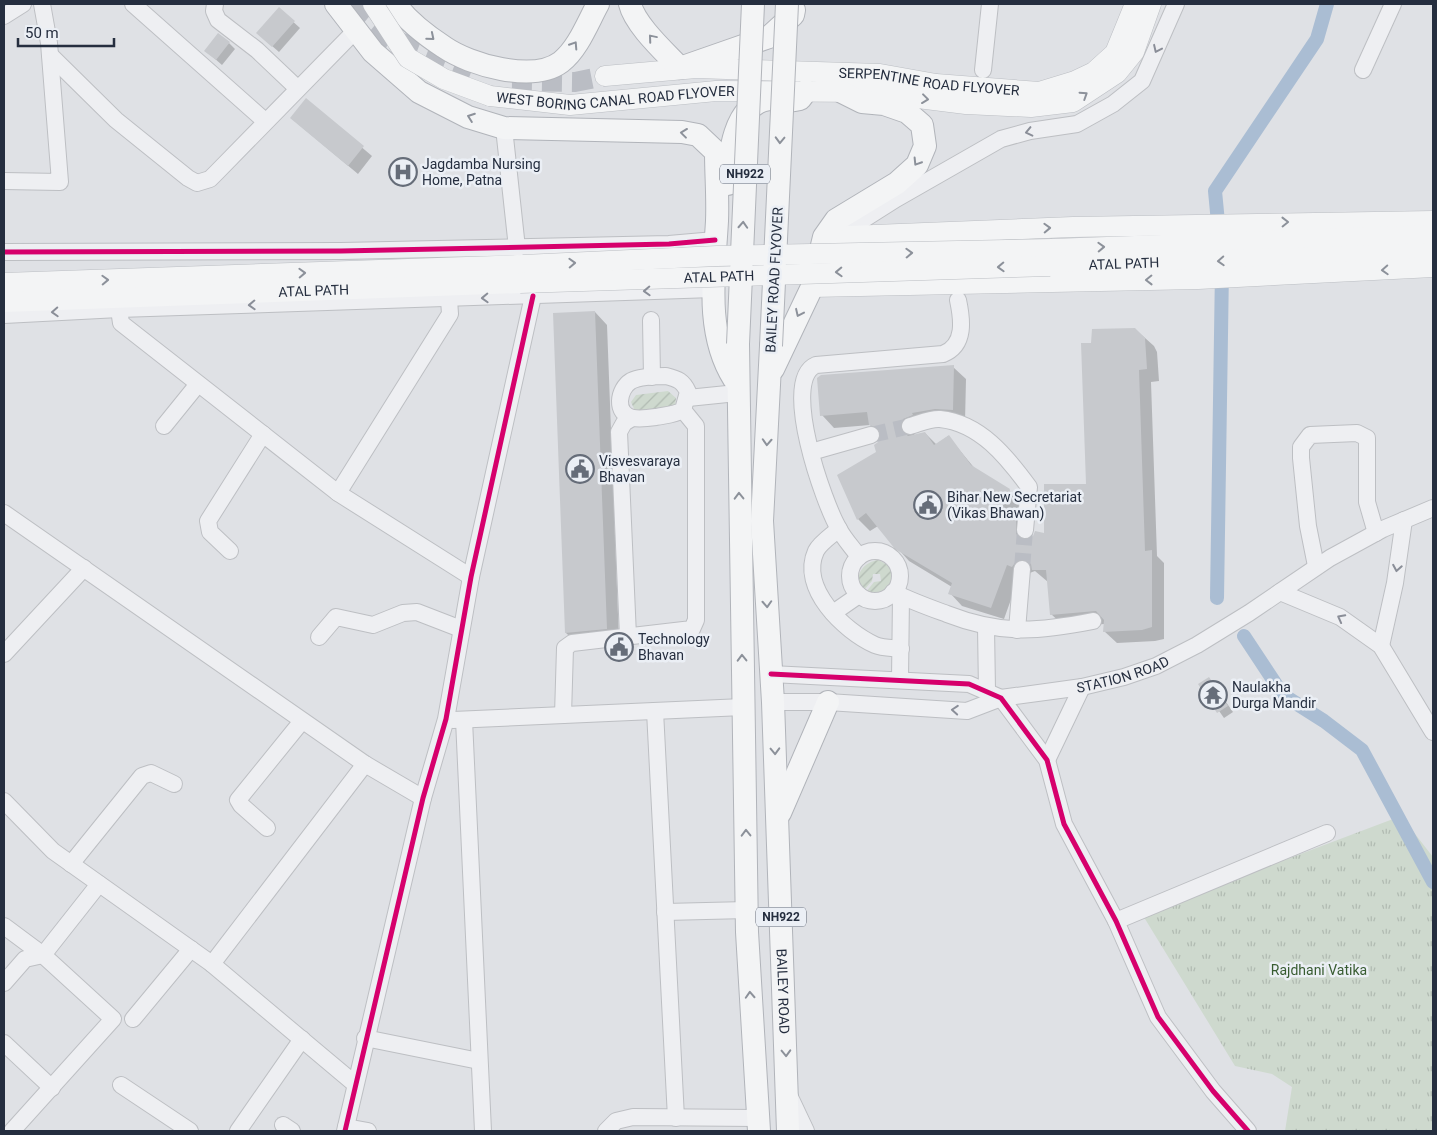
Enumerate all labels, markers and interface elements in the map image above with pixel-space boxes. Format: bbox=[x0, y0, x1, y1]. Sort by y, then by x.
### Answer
scale bar bbox=[18, 15, 114, 47]
text: 50 m bbox=[25, 24, 59, 42]
one-way arrow bbox=[425, 31, 434, 39]
one-way arrow bbox=[649, 34, 658, 43]
one-way arrow bbox=[568, 41, 578, 50]
one-way arrow bbox=[1153, 44, 1163, 53]
street label: SERPENTINE ROAD FLYOVER bbox=[838, 65, 1020, 98]
street label: WEST BORING CANAL ROAD FLYOVER bbox=[495, 83, 735, 113]
one-way arrow bbox=[1079, 91, 1088, 101]
one-way arrow bbox=[921, 93, 929, 104]
one-way arrow bbox=[467, 113, 476, 123]
one-way arrow bbox=[1025, 126, 1034, 137]
one-way arrow bbox=[680, 128, 688, 139]
one-way arrow bbox=[775, 136, 786, 144]
place label: Jagdamba Nursing Home, Patna bbox=[422, 156, 541, 188]
hospital icon: Jagdamba Nursing Home, Patna bbox=[388, 157, 418, 187]
one-way arrow bbox=[913, 157, 923, 166]
road number: NH922 bbox=[720, 164, 770, 183]
street label: BAILEY ROAD FLYOVER bbox=[762, 206, 786, 353]
one-way arrow bbox=[1282, 217, 1290, 228]
one-way arrow bbox=[738, 221, 749, 229]
one-way arrow bbox=[1043, 222, 1051, 233]
one-way arrow bbox=[1098, 242, 1105, 252]
one-way arrow bbox=[906, 247, 914, 258]
street label: ATAL PATH bbox=[1088, 254, 1160, 273]
one-way arrow bbox=[1216, 255, 1224, 266]
one-way arrow bbox=[568, 257, 576, 268]
one-way arrow bbox=[997, 262, 1005, 272]
one-way arrow bbox=[1380, 264, 1388, 275]
street label: ATAL PATH bbox=[683, 267, 755, 286]
one-way arrow bbox=[835, 267, 843, 278]
one-way arrow bbox=[299, 268, 307, 279]
one-way arrow bbox=[101, 274, 109, 285]
one-way arrow bbox=[1145, 275, 1153, 285]
street label: ATAL PATH bbox=[278, 281, 349, 300]
one-way arrow bbox=[643, 286, 651, 297]
one-way arrow bbox=[481, 293, 488, 303]
one-way arrow bbox=[248, 300, 256, 310]
one-way arrow bbox=[51, 307, 59, 318]
one-way arrow bbox=[795, 308, 806, 317]
one-way arrow bbox=[761, 438, 772, 446]
place label: Visvesvaraya Bhavan bbox=[599, 453, 680, 485]
public building icon: Visvesvaraya Bhavan bbox=[565, 454, 595, 484]
place label: Bihar New Secretariat (Vikas Bhawan) bbox=[947, 489, 1082, 522]
public building icon: Bihar New Secretariat (Vikas Bhawan) bbox=[913, 490, 943, 520]
one-way arrow bbox=[734, 491, 744, 499]
one-way arrow bbox=[1393, 563, 1403, 572]
one-way arrow bbox=[761, 600, 772, 608]
one-way arrow bbox=[1337, 615, 1346, 625]
place label: Technology Bhavan bbox=[638, 631, 710, 663]
public building icon: Technology Bhavan bbox=[604, 632, 634, 662]
street label: STATION ROAD bbox=[1075, 653, 1172, 696]
one-way arrow bbox=[737, 654, 747, 662]
place label: Naulakha Durga Mandir bbox=[1232, 679, 1316, 711]
temple icon: Naulakha Durga Mandir bbox=[1198, 680, 1228, 710]
one-way arrow bbox=[950, 705, 958, 716]
one-way arrow bbox=[769, 747, 780, 755]
one-way arrow bbox=[740, 829, 751, 837]
road number: NH922 bbox=[756, 908, 806, 926]
street label: BAILEY ROAD bbox=[774, 948, 793, 1034]
park label: Rajdhani Vatika bbox=[1271, 962, 1367, 978]
one-way arrow bbox=[745, 991, 755, 999]
one-way arrow bbox=[781, 1050, 791, 1058]

